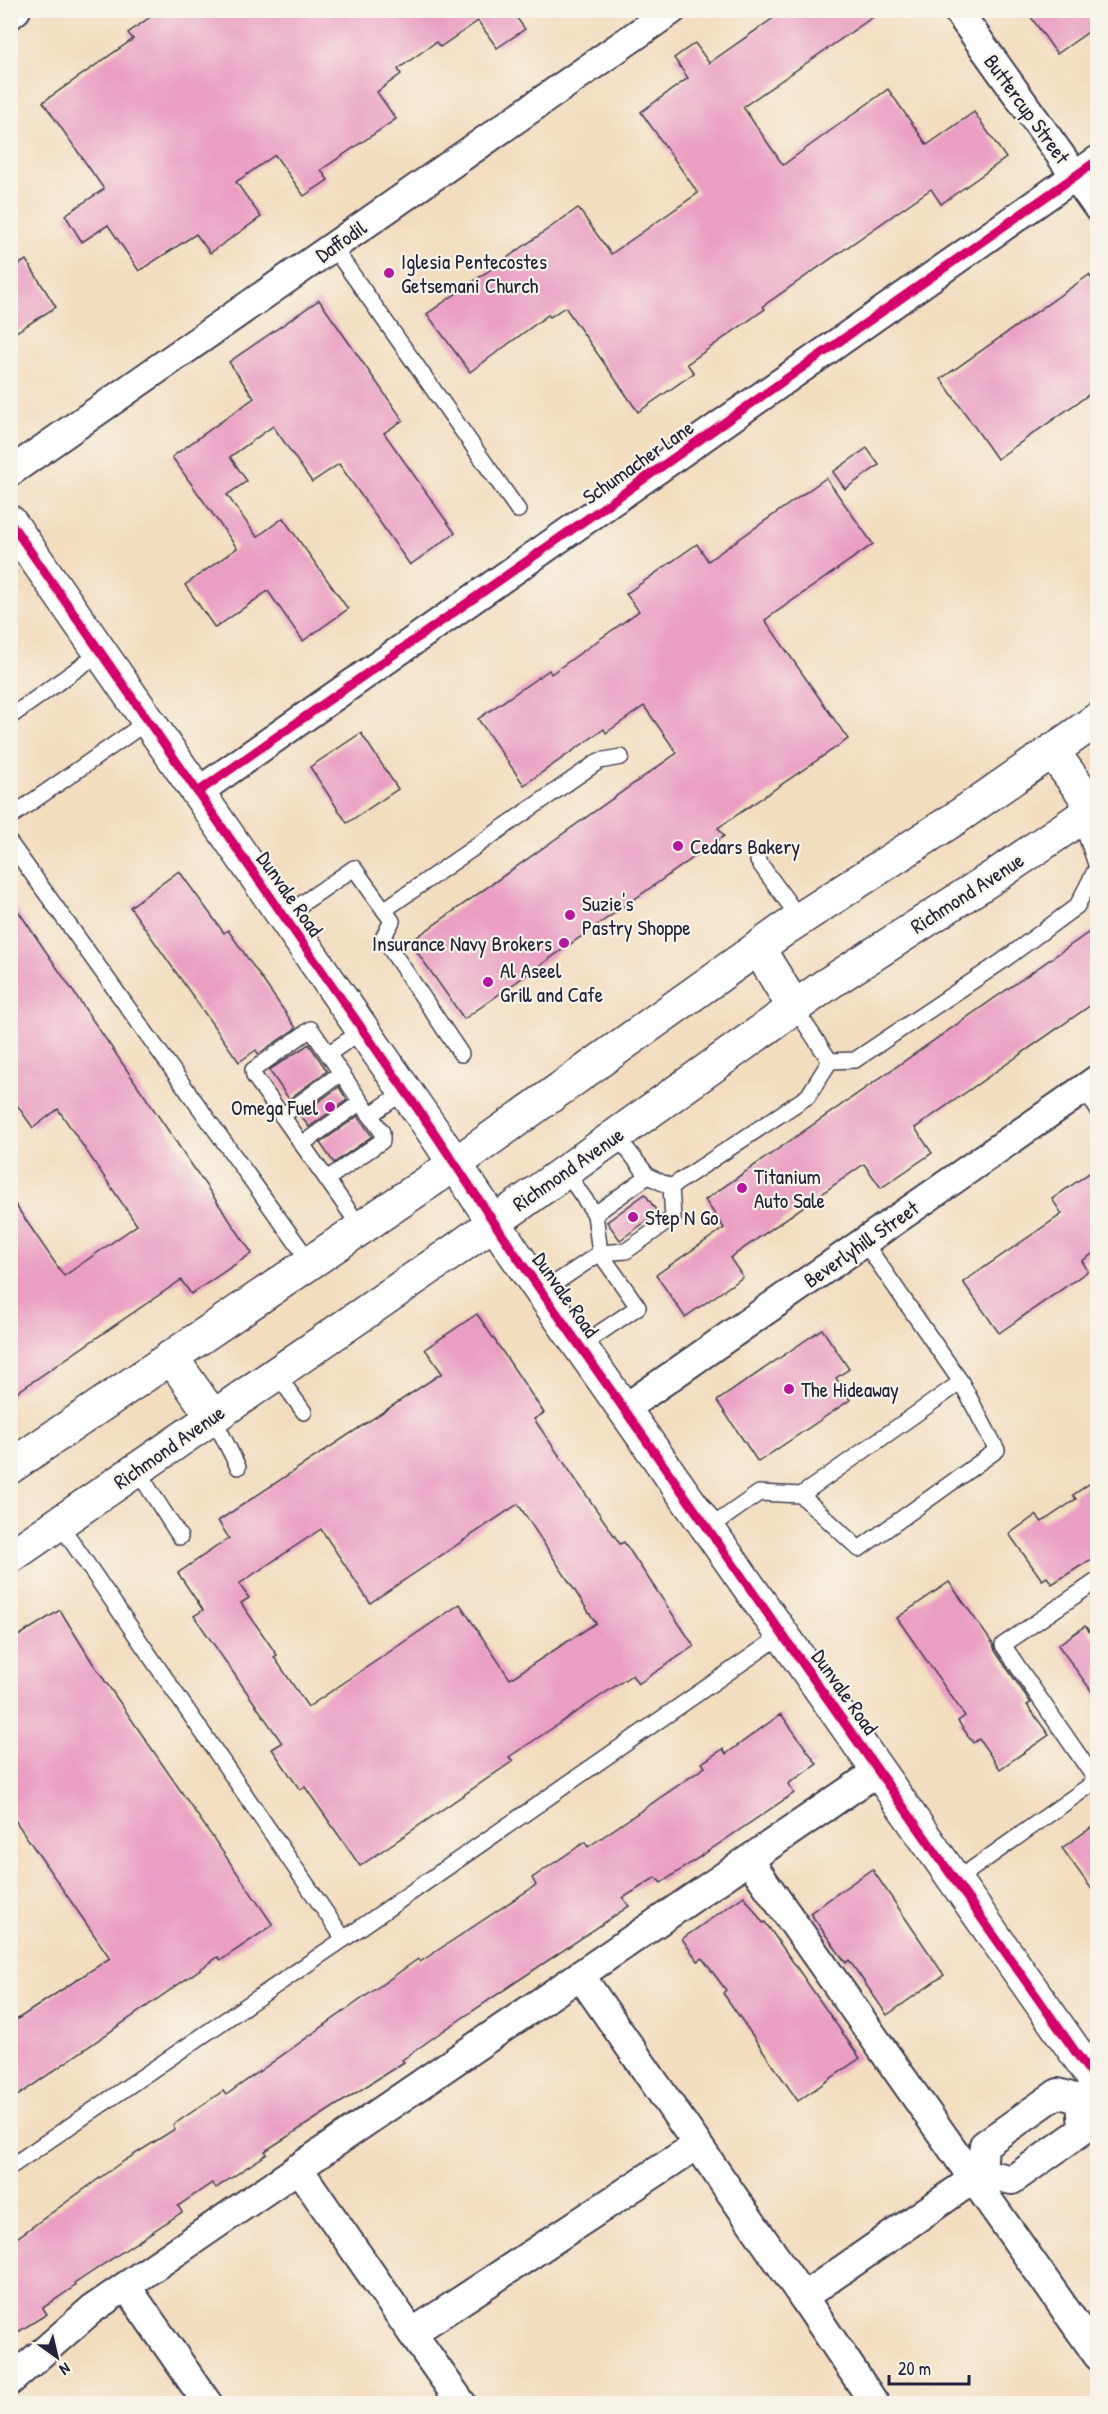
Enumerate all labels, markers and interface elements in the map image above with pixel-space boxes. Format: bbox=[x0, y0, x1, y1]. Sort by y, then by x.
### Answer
street label: Buttercup Street bbox=[977, 48, 1077, 170]
street label: Daffodil bbox=[310, 213, 373, 269]
place label: Iglesia Pentecostes Getsemani Church bbox=[401, 247, 547, 300]
marker: Iglesia Pentecostes Getsemani Church bbox=[382, 266, 396, 280]
street label: Schumacher Lane bbox=[577, 413, 699, 511]
place label: Cedars Bakery bbox=[690, 832, 800, 861]
marker: Cedars Bakery bbox=[671, 839, 685, 853]
street label: Dunvale Road bbox=[250, 846, 330, 942]
street label: Richmond Avenue bbox=[905, 846, 1029, 940]
place label: Suzie's Pastry Shoppe bbox=[582, 889, 691, 942]
marker: Suzie's Pastry Shoppe bbox=[563, 908, 577, 922]
place label: Insurance Navy Brokers bbox=[372, 929, 552, 958]
marker: Insurance Navy Brokers bbox=[557, 936, 571, 950]
place label: Al Aseel Grill and Cafe bbox=[500, 956, 603, 1009]
marker: Al Aseel Grill and Cafe bbox=[481, 975, 495, 989]
place label: Omega Fuel bbox=[231, 1093, 318, 1122]
marker: Omega Fuel bbox=[323, 1100, 337, 1114]
street label: Richmond Avenue bbox=[507, 1120, 629, 1218]
place label: Titanium Auto Sale bbox=[754, 1162, 825, 1215]
marker: Titanium Auto Sale bbox=[735, 1181, 749, 1195]
street label: Beverlyhill Street bbox=[798, 1193, 925, 1294]
place label: Step N Go bbox=[645, 1203, 719, 1232]
marker: Step N Go bbox=[626, 1210, 640, 1224]
street label: Dunvale Road bbox=[526, 1247, 606, 1343]
place label: The Hideaway bbox=[801, 1375, 899, 1404]
marker: The Hideaway bbox=[782, 1382, 796, 1396]
street label: Richmond Avenue bbox=[108, 1398, 230, 1496]
street label: Dunvale Road bbox=[805, 1644, 885, 1740]
north arrow bbox=[27, 2327, 87, 2387]
scale bar bbox=[889, 2348, 968, 2386]
text: 20 m bbox=[898, 2356, 931, 2381]
text: N bbox=[55, 2358, 75, 2381]

